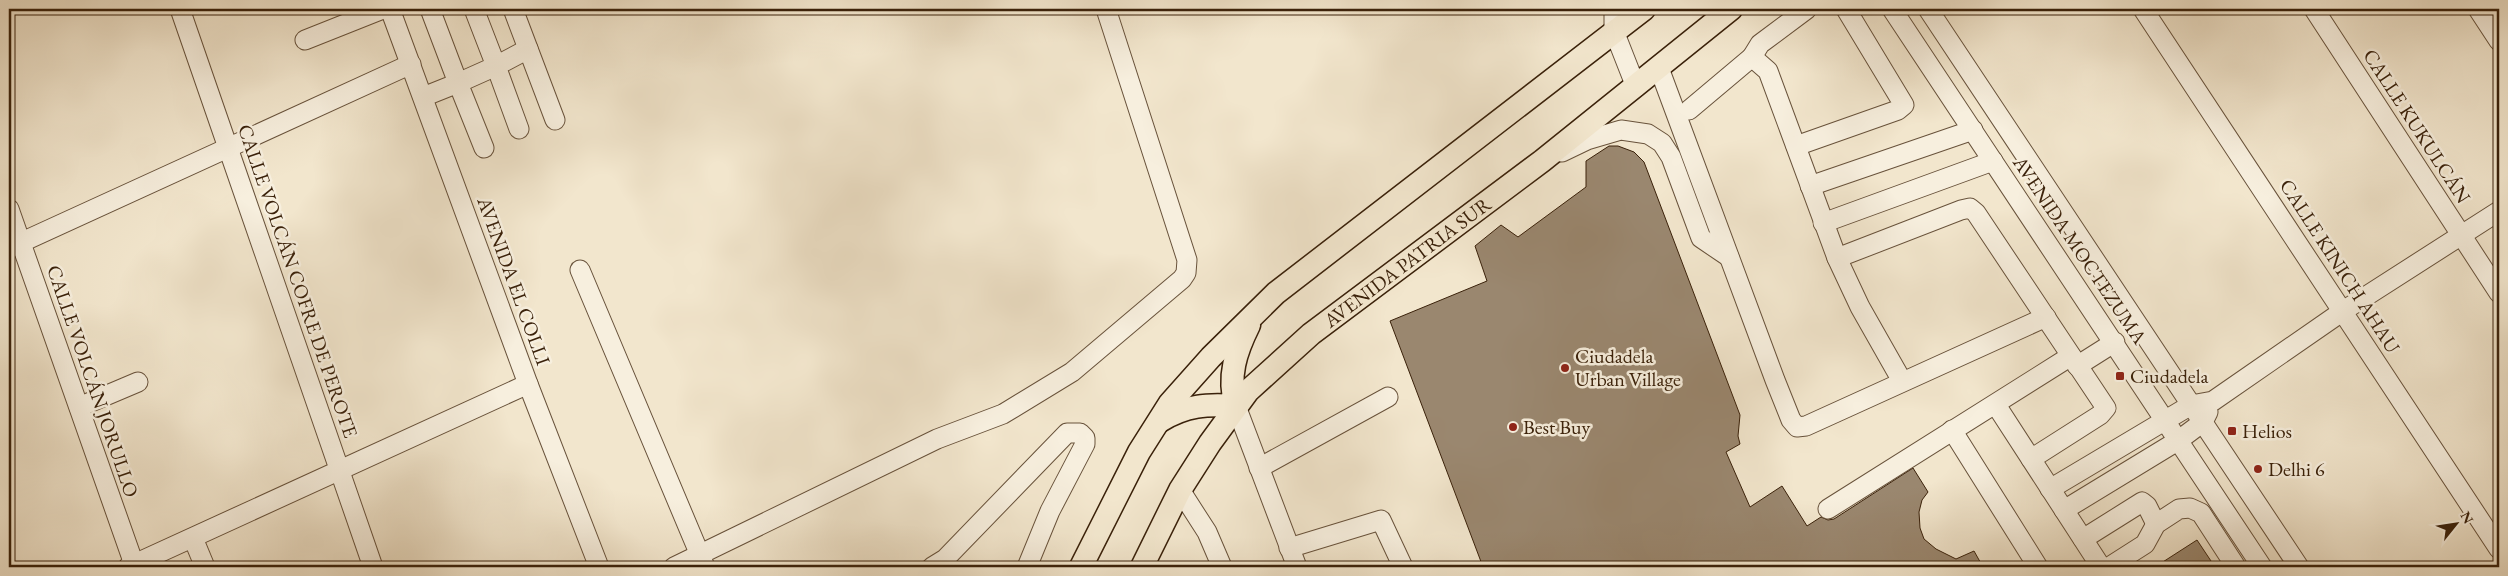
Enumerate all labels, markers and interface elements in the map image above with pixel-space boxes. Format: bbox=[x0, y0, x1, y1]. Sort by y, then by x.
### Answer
street label: CALLE KUKULCÁN bbox=[2357, 44, 2477, 208]
street label: CALLE VOLCÁN COFRE DE PEROTE bbox=[232, 121, 364, 441]
street label: AVENIDA MOCTEZUMA bbox=[2007, 150, 2153, 349]
street label: CALLE KINICH AHAU bbox=[2274, 174, 2406, 358]
street label: AVENIDA PATRIA SUR bbox=[1317, 190, 1497, 334]
street label: AVENIDA EL COLLI bbox=[471, 192, 557, 369]
street label: CALLE VOLCÁN JORULLO bbox=[41, 261, 145, 501]
place label: Ciudadela Urban Village bbox=[1575, 343, 1681, 392]
marker: Ciudadela Urban Village bbox=[1559, 362, 1571, 374]
place label: Ciudadela bbox=[2130, 363, 2208, 389]
marker: Ciudadela bbox=[2114, 370, 2126, 382]
place label: Best Buy bbox=[1523, 414, 1591, 440]
place label: Helios bbox=[2242, 418, 2292, 444]
marker: Best Buy bbox=[1507, 421, 1519, 433]
marker: Helios bbox=[2226, 425, 2238, 437]
place label: Delhi 6 bbox=[2268, 456, 2325, 482]
marker: Delhi 6 bbox=[2252, 463, 2264, 475]
north arrow bbox=[2430, 498, 2480, 548]
text: N bbox=[2457, 508, 2478, 527]

